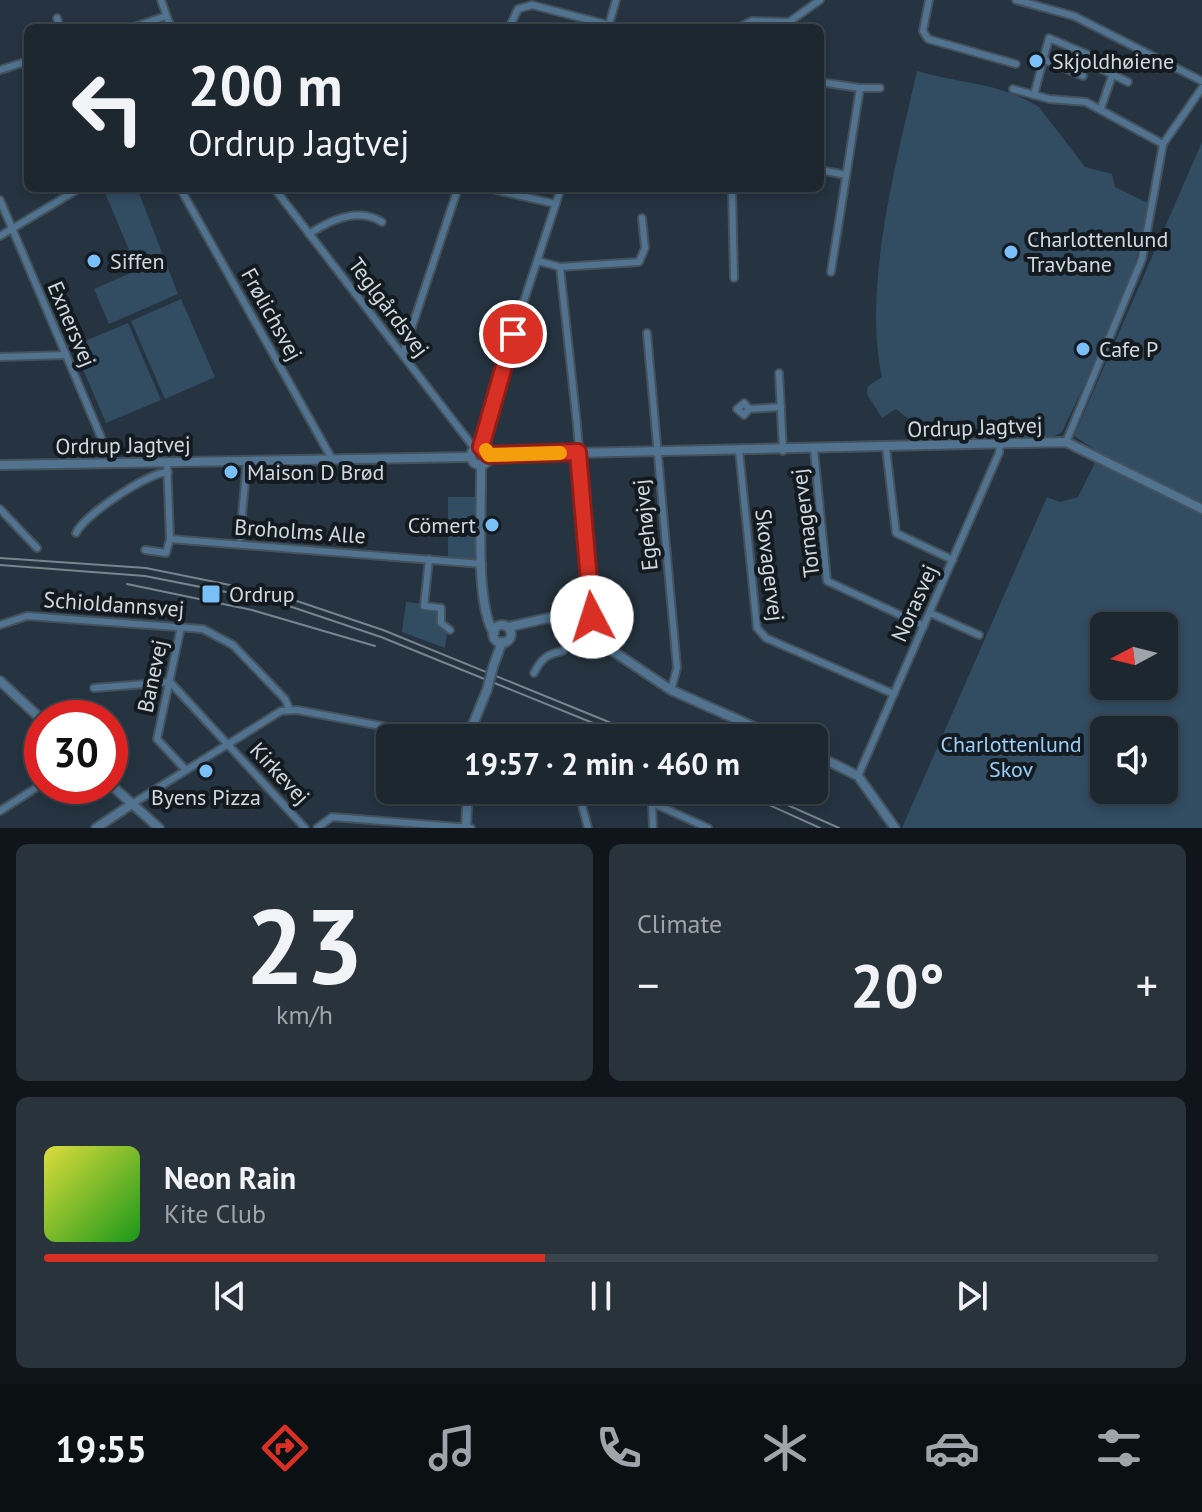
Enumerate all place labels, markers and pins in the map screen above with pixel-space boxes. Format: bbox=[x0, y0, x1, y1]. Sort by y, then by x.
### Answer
place label: Skjoldhøiene bbox=[1052, 47, 1174, 75]
marker: Skjoldhøiene bbox=[1027, 52, 1045, 70]
place label: Charlottenlund Travbane bbox=[1027, 225, 1168, 278]
marker: Charlottenlund Travbane bbox=[1002, 243, 1020, 261]
place label: Siffen bbox=[110, 247, 165, 275]
marker: Siffen bbox=[85, 252, 103, 270]
pin bbox=[479, 300, 547, 368]
place label: Cafe P bbox=[1099, 335, 1158, 363]
marker: Cafe P bbox=[1074, 340, 1092, 358]
place label: Maison D Brød bbox=[247, 458, 384, 486]
marker: Maison D Brød bbox=[222, 463, 240, 481]
place label: Cömert bbox=[408, 511, 477, 539]
marker: Cömert bbox=[483, 516, 501, 534]
place label: Ordrup bbox=[229, 580, 295, 608]
marker: Ordrup bbox=[200, 583, 222, 605]
marker: Byens Pizza bbox=[197, 762, 215, 780]
place label: Byens Pizza bbox=[151, 783, 261, 811]

